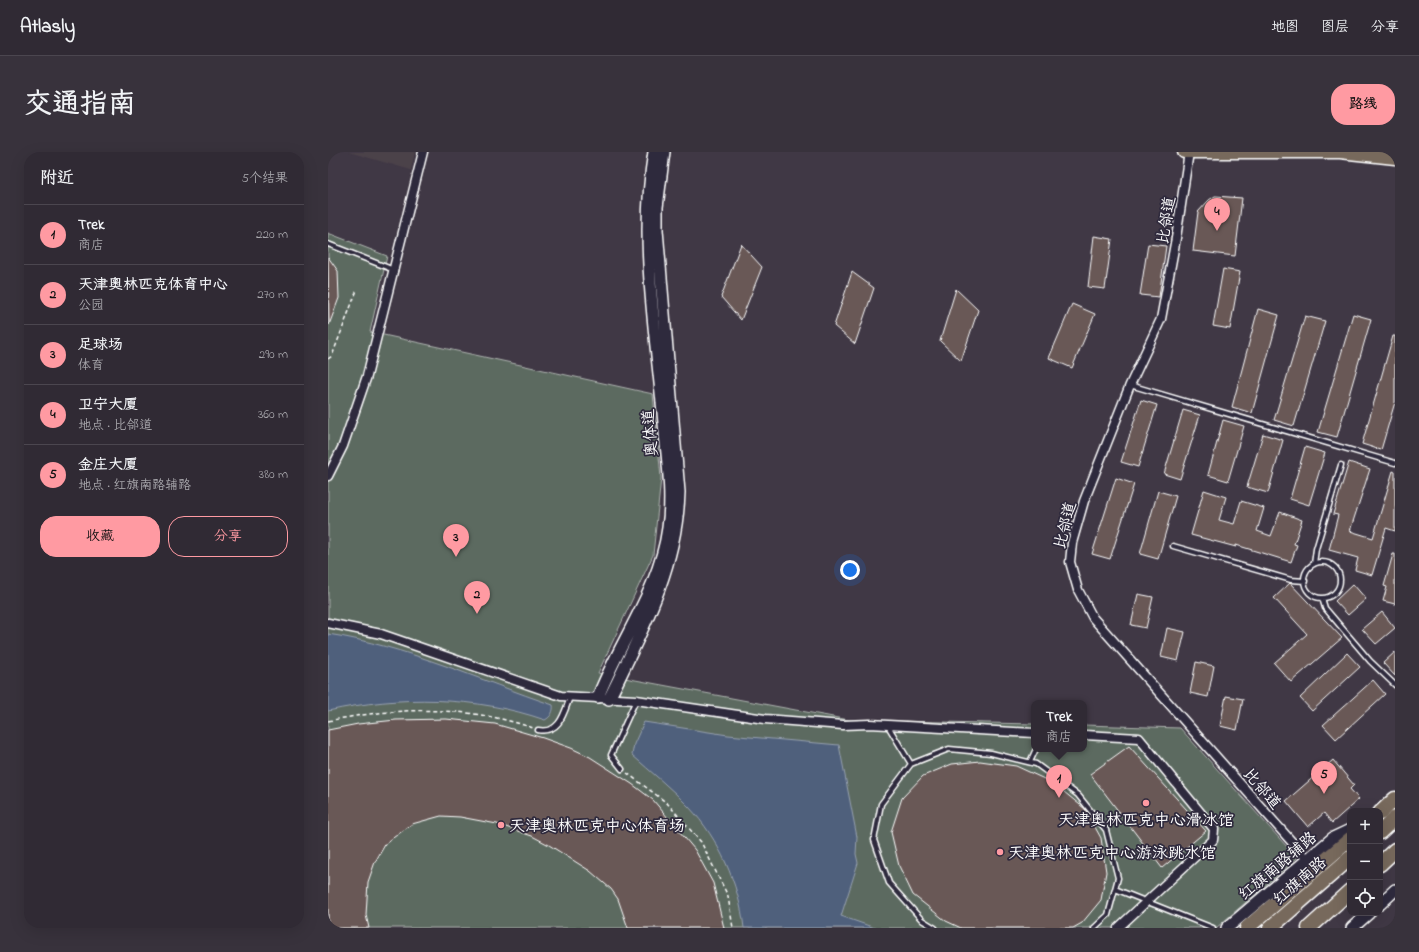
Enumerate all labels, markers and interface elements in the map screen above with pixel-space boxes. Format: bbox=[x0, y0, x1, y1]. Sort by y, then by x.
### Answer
text: Atlasly bbox=[20, 14, 75, 41]
text: 地图 bbox=[1271, 17, 1299, 38]
text: 图层 bbox=[1321, 17, 1349, 38]
text: 分享 bbox=[1371, 17, 1399, 38]
button: 路线 bbox=[1331, 84, 1395, 125]
text: 交通指南 bbox=[24, 85, 136, 126]
text: 附近 bbox=[40, 166, 74, 191]
text: 5个结果 bbox=[242, 169, 288, 188]
street label: 比邻道 bbox=[1151, 195, 1183, 246]
pin: 4 bbox=[1204, 198, 1230, 231]
text: Trek bbox=[78, 214, 105, 236]
text: 1 bbox=[51, 225, 55, 244]
text: 220 m bbox=[256, 225, 288, 244]
text: 商店 bbox=[78, 236, 104, 255]
text: 天津奥林匹克体育中心 bbox=[78, 274, 228, 296]
text: 2 bbox=[50, 285, 56, 304]
text: 270 m bbox=[257, 285, 288, 304]
text: 公园 bbox=[78, 296, 104, 315]
text: 足球场 bbox=[78, 334, 123, 356]
text: 3 bbox=[50, 345, 56, 364]
text: 290 m bbox=[259, 345, 288, 364]
text: 体育 bbox=[78, 356, 104, 375]
text: 卫宁大厦 bbox=[78, 394, 138, 416]
text: 4 bbox=[50, 405, 56, 424]
text: 360 m bbox=[258, 405, 288, 424]
street label: 奥体道 bbox=[637, 408, 665, 458]
text: 地点 · 比邻道 bbox=[78, 416, 152, 435]
text: 金庄大厦 bbox=[78, 454, 138, 476]
text: 5 bbox=[49, 465, 57, 484]
text: 380 m bbox=[259, 465, 288, 484]
text: 地点 · 红旗南路辅路 bbox=[78, 476, 191, 495]
street label: 比邻道 bbox=[1048, 499, 1083, 552]
button: 收藏 bbox=[40, 516, 160, 557]
button: 分享 bbox=[168, 516, 288, 557]
pin: 3 bbox=[443, 524, 469, 557]
your location bbox=[840, 560, 860, 580]
pin: 2 bbox=[464, 581, 490, 614]
popup bbox=[1031, 700, 1087, 752]
text: Trek bbox=[1046, 706, 1072, 728]
text: 商店 bbox=[1046, 728, 1072, 747]
pin: 5 bbox=[1311, 761, 1337, 794]
street label: 比邻道 bbox=[1237, 763, 1286, 815]
pin: 1 bbox=[1046, 765, 1072, 798]
marker: 天津奥林匹克中心滑冰馆 bbox=[1141, 798, 1151, 808]
map controls bbox=[1347, 808, 1383, 916]
button: + bbox=[1347, 808, 1383, 844]
place label: 天津奥林匹克中心滑冰馆 bbox=[1058, 809, 1234, 833]
place label: 天津奥林匹克中心体育场 bbox=[509, 815, 685, 839]
marker: 天津奥林匹克中心体育场 bbox=[496, 820, 506, 830]
street label: 红旗南路辅路 bbox=[1234, 827, 1320, 903]
place label: 天津奥林匹克中心游泳跳水馆 bbox=[1008, 842, 1216, 866]
button: − bbox=[1347, 844, 1383, 880]
marker: 天津奥林匹克中心游泳跳水馆 bbox=[995, 847, 1005, 857]
street label: 红旗南路 bbox=[1269, 852, 1329, 908]
button: locate bbox=[1347, 880, 1383, 916]

